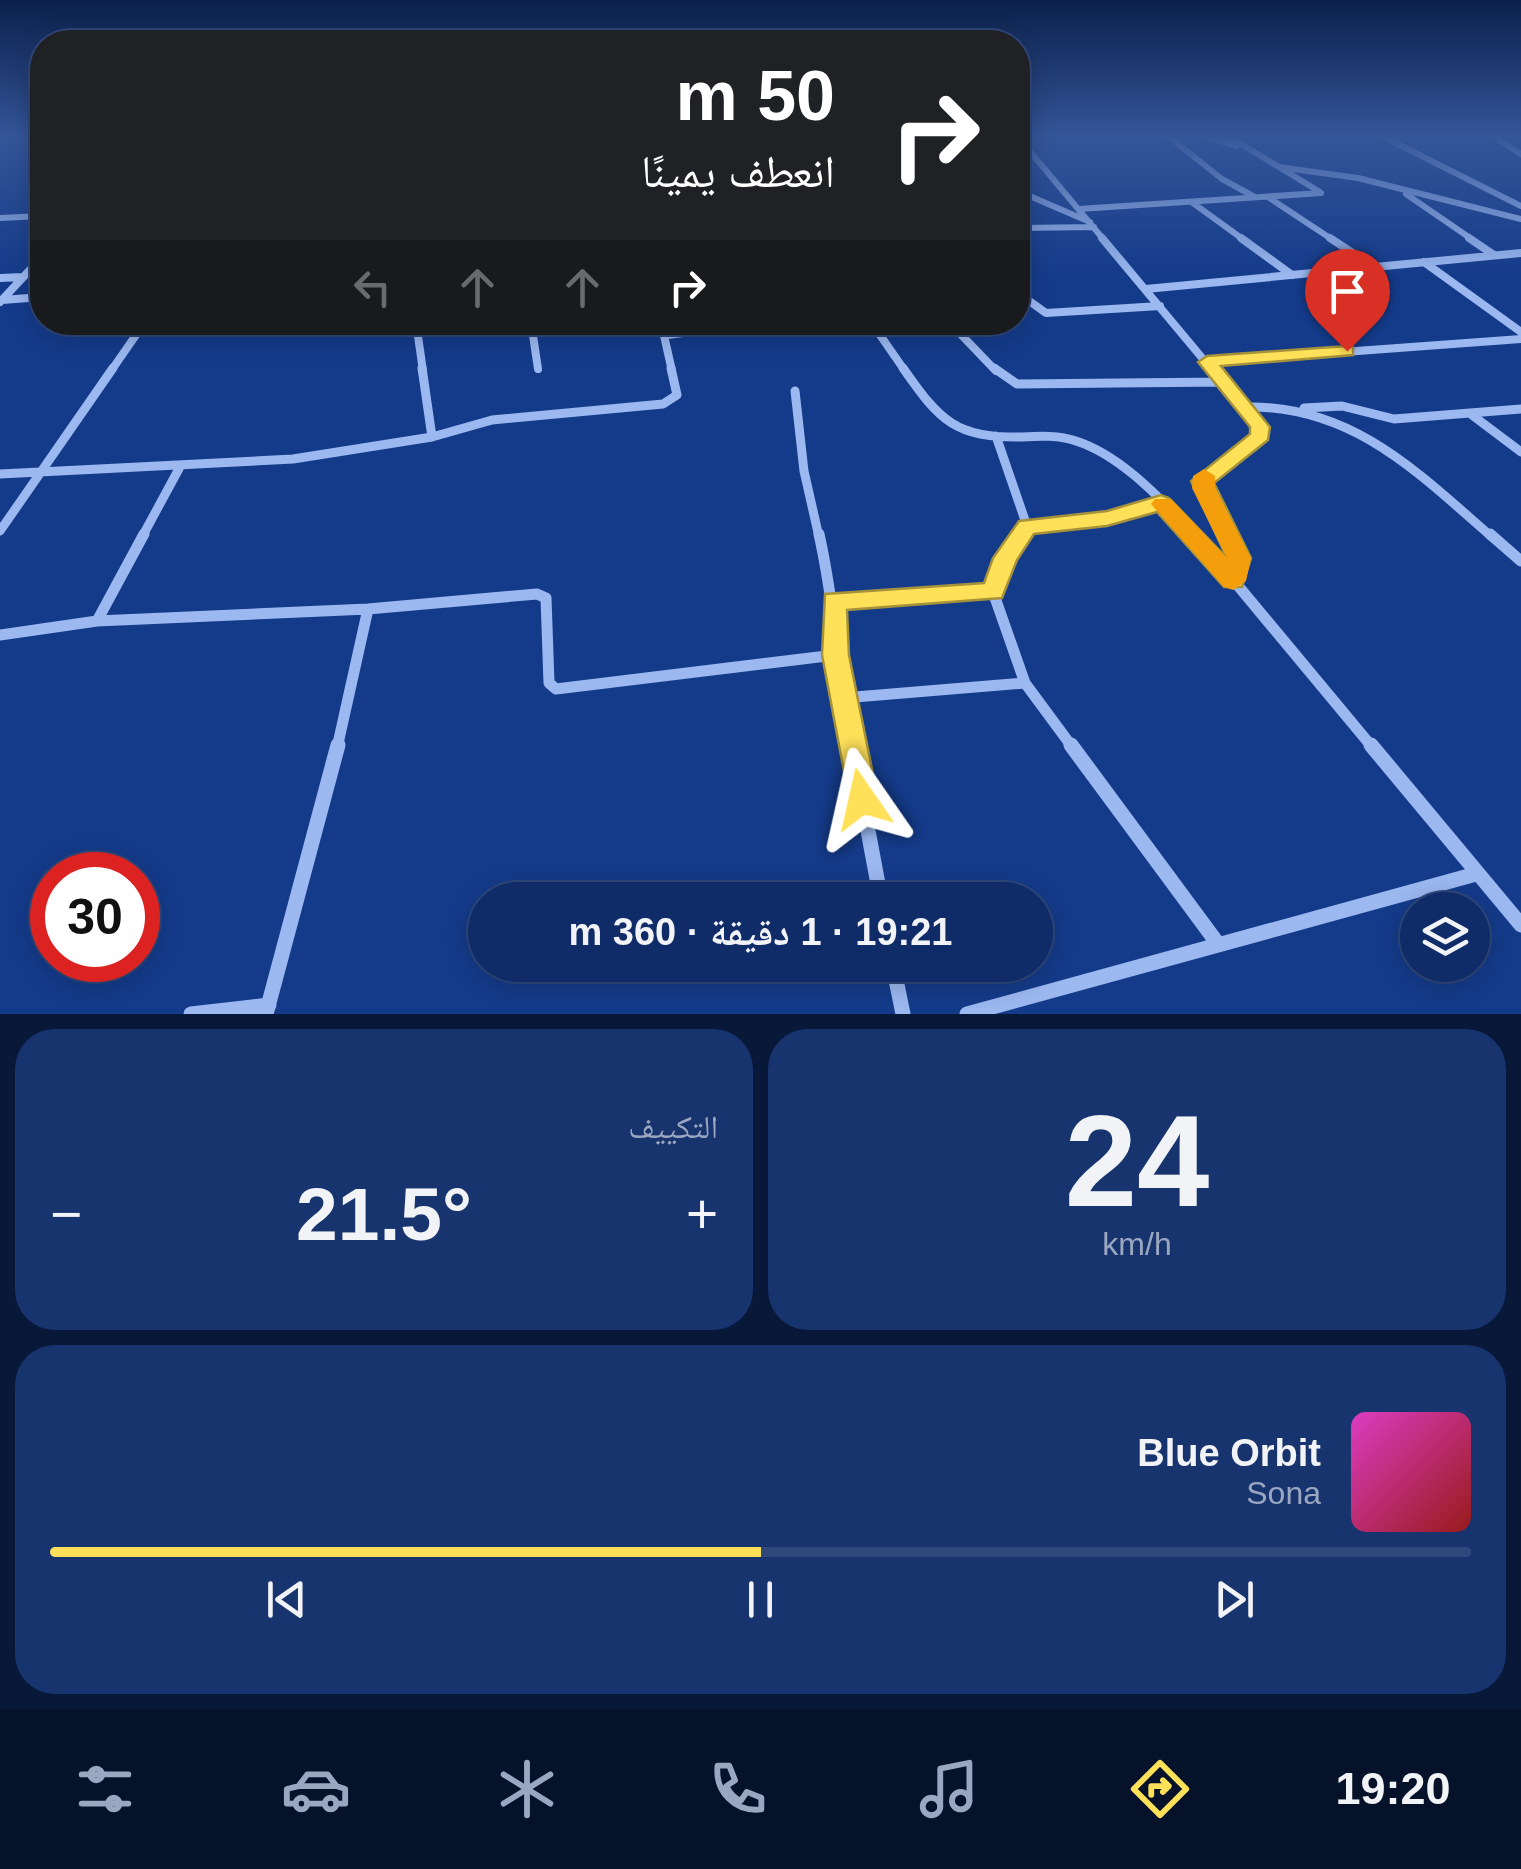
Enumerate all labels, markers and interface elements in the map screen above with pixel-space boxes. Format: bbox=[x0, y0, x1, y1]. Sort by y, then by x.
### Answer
text: 50 m bbox=[675, 57, 835, 135]
icon: right bbox=[870, 70, 1000, 200]
text: انعطف يمينًا bbox=[641, 146, 835, 197]
pin bbox=[1305, 249, 1390, 352]
icon: left bbox=[345, 260, 400, 315]
icon: ahead bbox=[450, 260, 505, 315]
icon: ahead bbox=[555, 260, 610, 315]
icon: right bbox=[660, 260, 715, 315]
icon: arrive bbox=[1320, 264, 1375, 319]
position arrow bbox=[810, 747, 914, 851]
speed limit sign: 30 bbox=[30, 852, 160, 982]
map controls bbox=[1400, 892, 1490, 982]
button: layers bbox=[1400, 892, 1490, 982]
text: 19:21 · 1 دقيقة · 360 m bbox=[568, 911, 953, 953]
text: 24 bbox=[1065, 1088, 1209, 1234]
text: التكييف bbox=[628, 1109, 718, 1145]
text: 21.5° bbox=[296, 1172, 472, 1256]
text: − bbox=[50, 1183, 82, 1245]
text: + bbox=[686, 1183, 718, 1245]
text: km/h bbox=[1102, 1226, 1172, 1262]
text: Blue Orbit bbox=[1137, 1432, 1321, 1474]
text: Sona bbox=[1246, 1475, 1321, 1511]
icon: previous bbox=[259, 1572, 314, 1627]
icon: pause bbox=[733, 1572, 788, 1627]
icon: next bbox=[1207, 1572, 1262, 1627]
icon: filters bbox=[70, 1754, 140, 1824]
icon: car bbox=[281, 1754, 351, 1824]
icon: climate bbox=[492, 1754, 562, 1824]
icon: phone bbox=[703, 1754, 773, 1824]
icon: music bbox=[914, 1754, 984, 1824]
icon: directions bbox=[1125, 1754, 1195, 1824]
text: 19:20 bbox=[1335, 1763, 1451, 1814]

